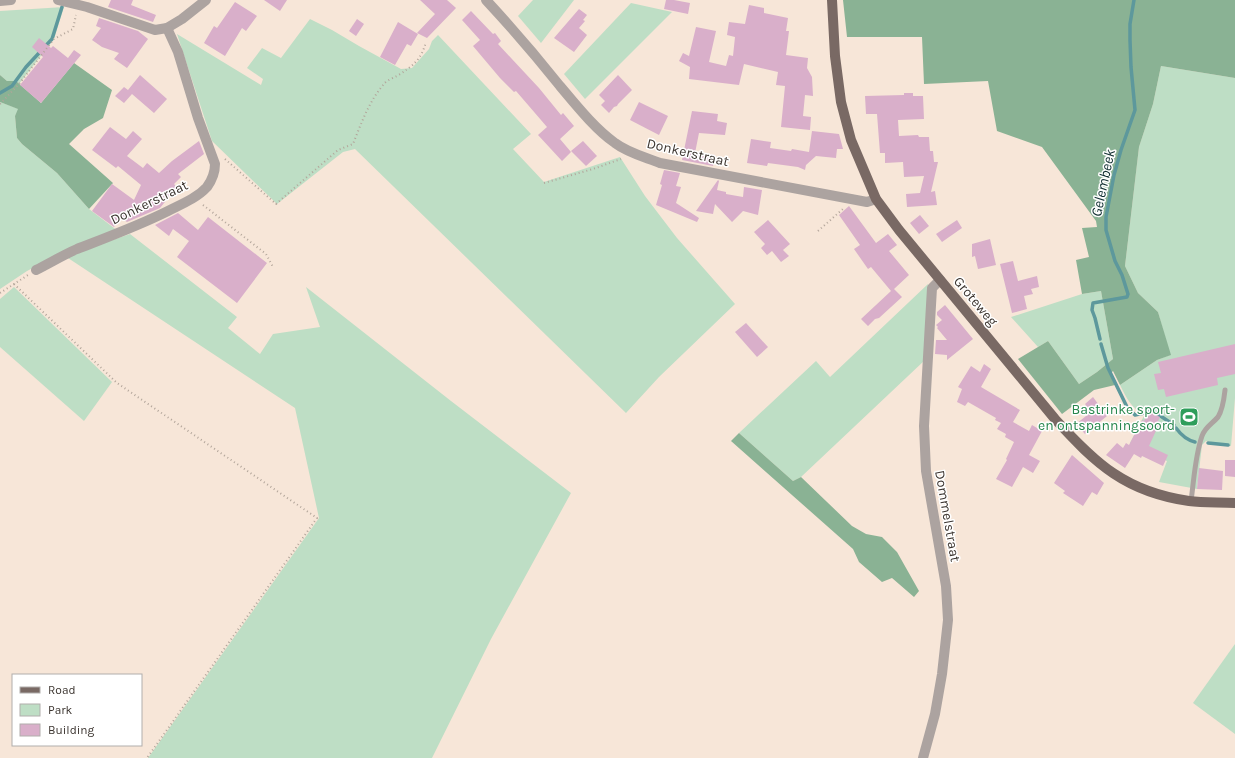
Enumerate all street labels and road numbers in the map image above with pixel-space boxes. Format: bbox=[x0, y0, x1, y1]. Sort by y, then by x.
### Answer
street label: Donkerstraat bbox=[645, 135, 731, 170]
street label: Donkerstraat bbox=[108, 176, 191, 228]
street label: Groteweg bbox=[950, 273, 1001, 330]
street label: Dommelstraat bbox=[931, 469, 964, 563]

